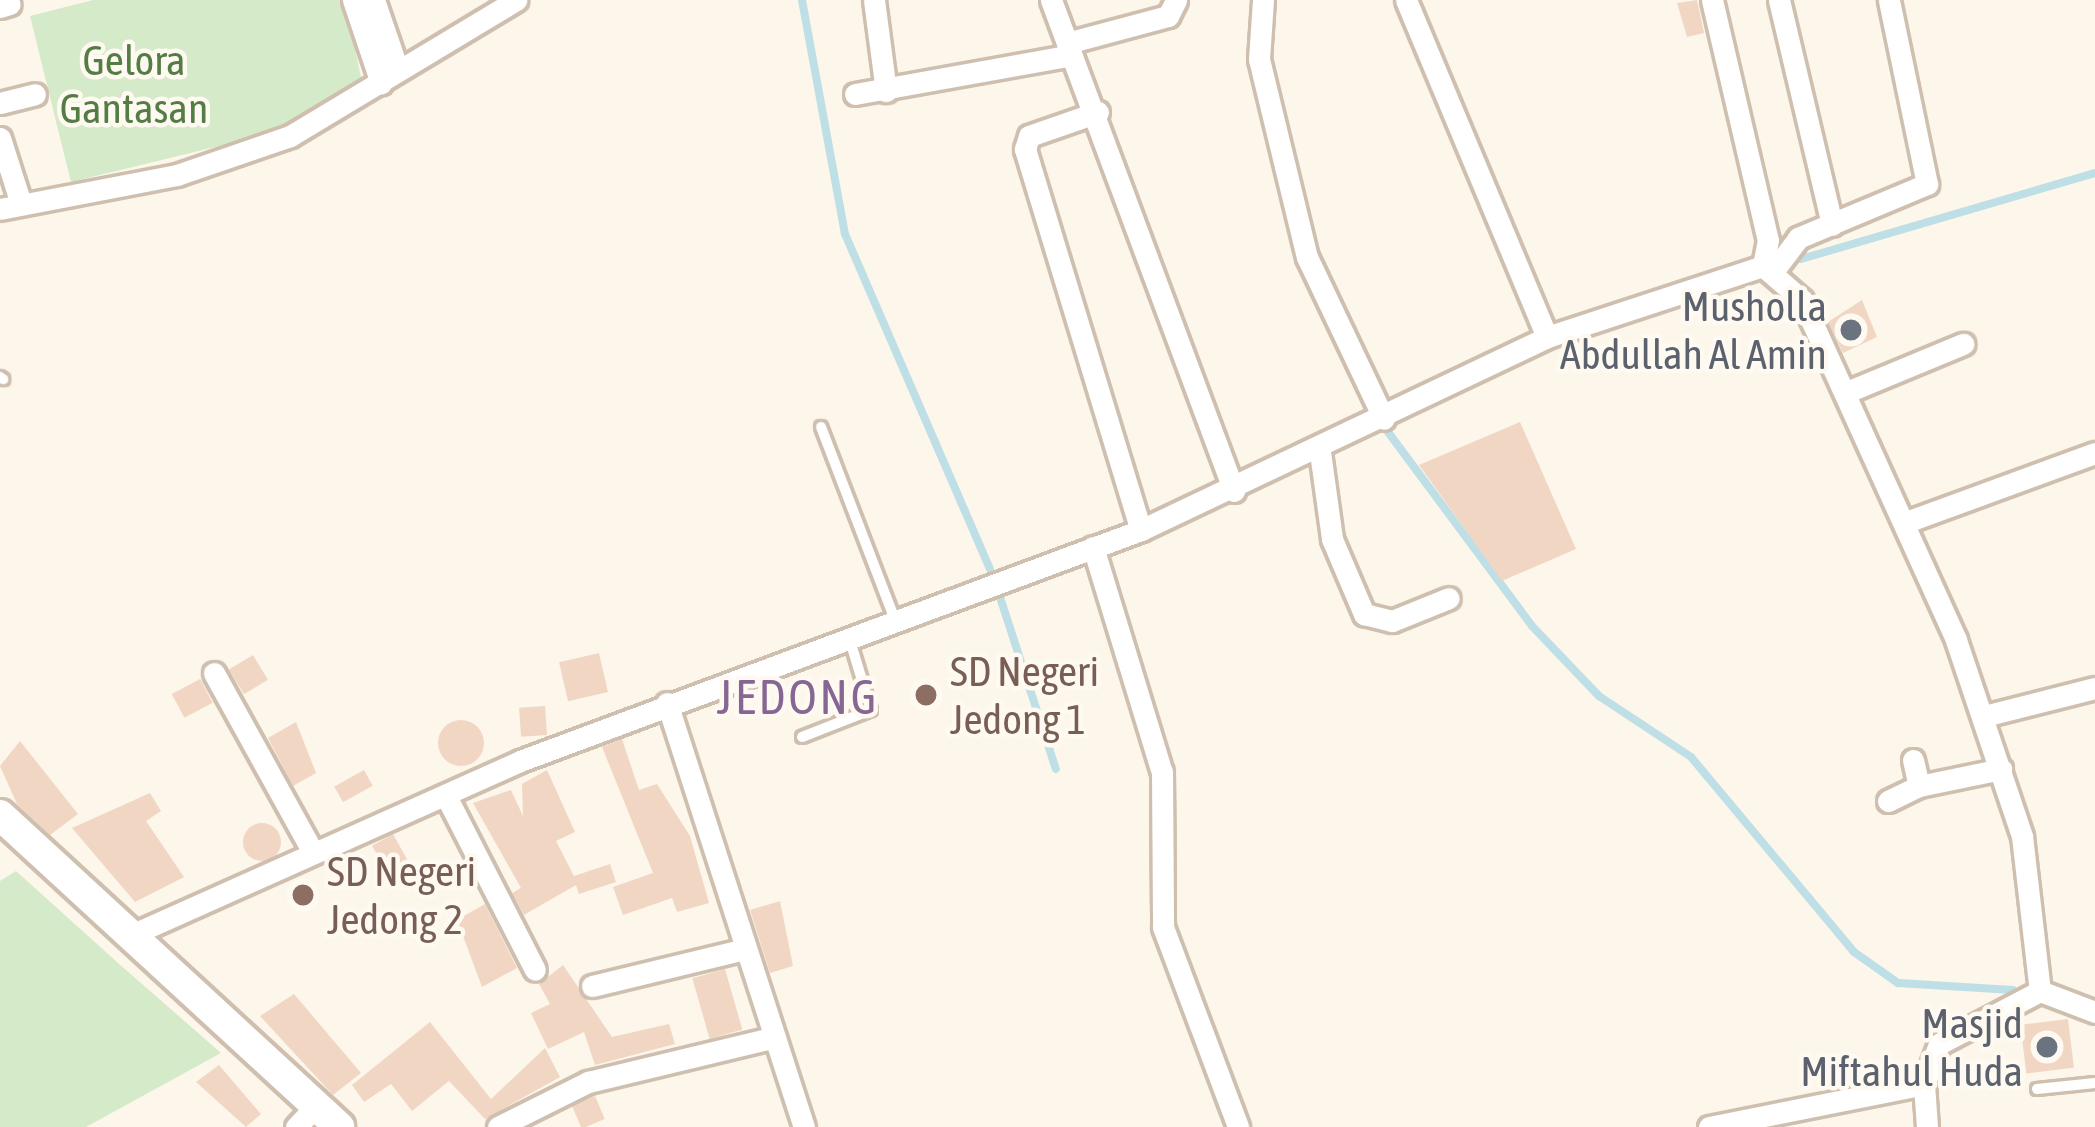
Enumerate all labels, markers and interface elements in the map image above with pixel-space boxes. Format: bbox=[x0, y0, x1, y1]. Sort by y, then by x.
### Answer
park label: Gelora Gantasan bbox=[60, 35, 208, 134]
place label: Musholla Abdullah Al Amin bbox=[1560, 281, 1827, 380]
marker: Musholla Abdullah Al Amin bbox=[1838, 317, 1864, 343]
place label: SD Negeri Jedong 1 bbox=[950, 646, 1099, 744]
district label: JEDONG bbox=[717, 668, 879, 726]
marker: SD Negeri Jedong 1 bbox=[913, 682, 939, 708]
place label: SD Negeri Jedong 2 bbox=[327, 846, 476, 944]
marker: SD Negeri Jedong 2 bbox=[290, 882, 316, 908]
place label: Masjid Miftahul Huda bbox=[1800, 998, 2023, 1096]
marker: Masjid Miftahul Huda bbox=[2034, 1034, 2060, 1060]

